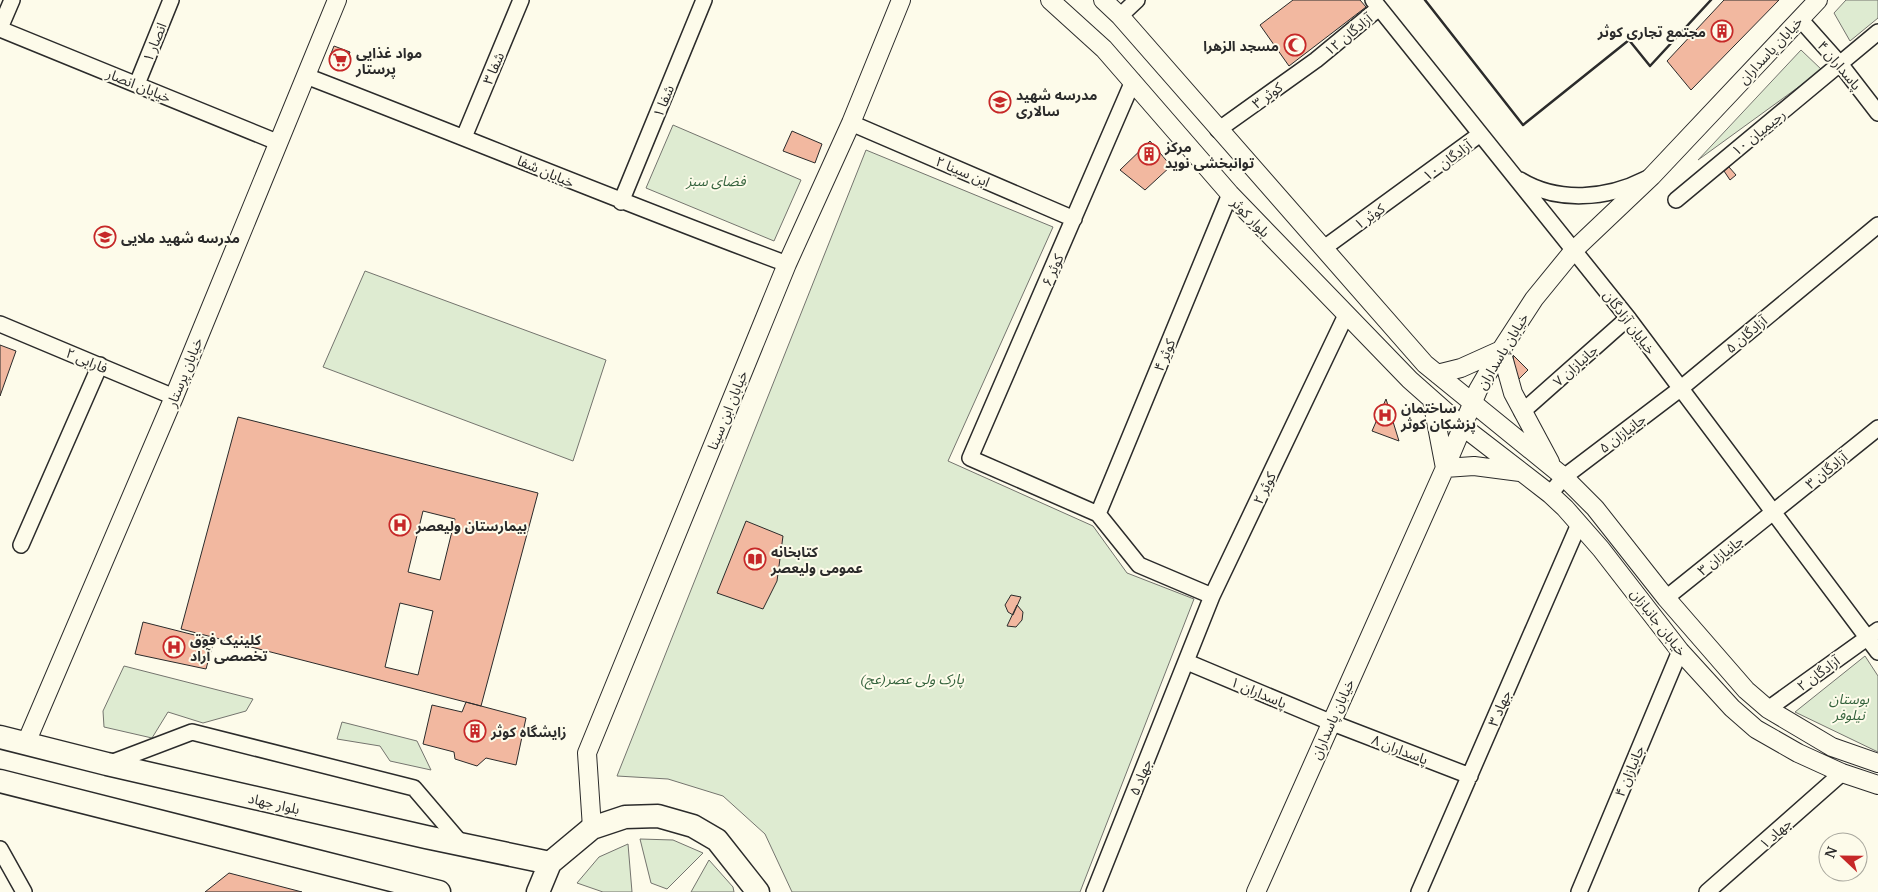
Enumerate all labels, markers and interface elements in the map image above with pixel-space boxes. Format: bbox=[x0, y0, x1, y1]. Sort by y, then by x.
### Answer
street label: آزادگان ۱۲ bbox=[1320, 8, 1377, 59]
street label: خیابان پاسداران bbox=[1734, 12, 1807, 89]
street label: انصار ۱ bbox=[138, 19, 170, 65]
building icon: مجتمع تجاری کوثر bbox=[1710, 19, 1734, 43]
place label: مجتمع تجاری کوثر bbox=[1597, 22, 1706, 42]
mosque icon: مسجد الزهرا bbox=[1283, 33, 1307, 57]
place label: مسجد الزهرا bbox=[1203, 36, 1279, 55]
street label: پاسداران ۴ bbox=[1813, 36, 1866, 94]
place label: مواد غذایی پرستار bbox=[355, 43, 422, 78]
supermarket icon: مواد غذایی پرستار bbox=[328, 48, 352, 72]
street label: شفا ۳ bbox=[478, 49, 508, 87]
street label: خیابان انصار bbox=[103, 63, 174, 107]
street label: کوثر ۳ bbox=[1248, 77, 1286, 113]
street label: شفا ۱ bbox=[648, 82, 678, 120]
place label: مدرسه شهید سالاری bbox=[1016, 85, 1097, 120]
school or university icon: مدرسه شهید سالاری bbox=[988, 90, 1012, 114]
street label: رحیمیان ۱۰ bbox=[1727, 104, 1789, 160]
street label: آزادگان ۱۰ bbox=[1419, 135, 1476, 185]
place label: مرکز توانبخشی نوید bbox=[1164, 137, 1254, 172]
building icon: مرکز توانبخشی نوید bbox=[1137, 142, 1161, 166]
street label: خیابان شفا bbox=[515, 150, 577, 192]
street label: ابن سینا ۲ bbox=[933, 151, 993, 191]
park label: فضای سبز bbox=[686, 171, 746, 190]
street label: بلوار کوثر bbox=[1227, 192, 1275, 241]
street label: کوثر ۱ bbox=[1350, 198, 1388, 233]
school or university icon: مدرسه شهید ملایی bbox=[93, 225, 117, 249]
place label: مدرسه شهید ملایی bbox=[121, 228, 240, 247]
street label: کوثر ۶ bbox=[1037, 251, 1068, 289]
street label: خیابان آزادگان bbox=[1600, 286, 1660, 358]
street label: خیابان پاسداران bbox=[1472, 309, 1533, 393]
street label: آزادگان ۵ bbox=[1721, 310, 1772, 357]
street label: خیابان پرستار bbox=[161, 335, 208, 411]
street label: کوثر ۴ bbox=[1149, 336, 1179, 374]
street label: جانبازان ۷ bbox=[1549, 340, 1601, 390]
street label: فارابی ۲ bbox=[63, 343, 111, 377]
street label: خیابان ابن سینا bbox=[702, 367, 752, 453]
place label: ساختمان پزشکان کوثر bbox=[1400, 398, 1476, 433]
hospital icon: ساختمان پزشکان کوثر bbox=[1373, 403, 1397, 427]
street label: جانبازان ۵ bbox=[1595, 409, 1649, 457]
street label: آزادگان ۳ bbox=[1801, 447, 1852, 493]
street label: کوثر ۲ bbox=[1248, 469, 1280, 507]
hospital icon: بیمارستان ولیعصر bbox=[388, 513, 412, 537]
place label: بیمارستان ولیعصر bbox=[415, 516, 527, 535]
street label: جانبازان ۳ bbox=[1693, 531, 1747, 579]
place label: کتابخانه عمومی ولیعصر bbox=[770, 542, 863, 577]
library icon: کتابخانه عمومی ولیعصر bbox=[743, 547, 767, 571]
street label: خیابان جانبازان bbox=[1627, 584, 1691, 660]
place label: کلینیک فوق تخصصی آراد bbox=[190, 630, 268, 665]
hospital icon: کلینیک فوق تخصصی آراد bbox=[162, 635, 186, 659]
street label: آزادگان ۲ bbox=[1793, 650, 1844, 695]
park label: پارک ولی عصر(عج) bbox=[860, 669, 965, 690]
street label: پاسداران ۱ bbox=[1228, 672, 1290, 713]
street label: خیابان پاسداران bbox=[1306, 676, 1359, 763]
street label: جهاد ۳ bbox=[1483, 687, 1515, 729]
park label: بوستان نیلوفر bbox=[1829, 689, 1869, 724]
building icon: زایشگاه کوثر bbox=[463, 719, 487, 743]
place label: زایشگاه کوثر bbox=[490, 722, 566, 741]
street label: پاسداران ۸ bbox=[1369, 730, 1431, 770]
street label: جانبازان ۴ bbox=[1610, 742, 1648, 800]
street label: جهاد ۵ bbox=[1124, 756, 1156, 798]
street label: بلوار جهاد bbox=[246, 788, 302, 818]
street label: جهاد ۱ bbox=[1755, 813, 1795, 853]
north arrow bbox=[1818, 832, 1868, 882]
text: N bbox=[1820, 843, 1841, 860]

